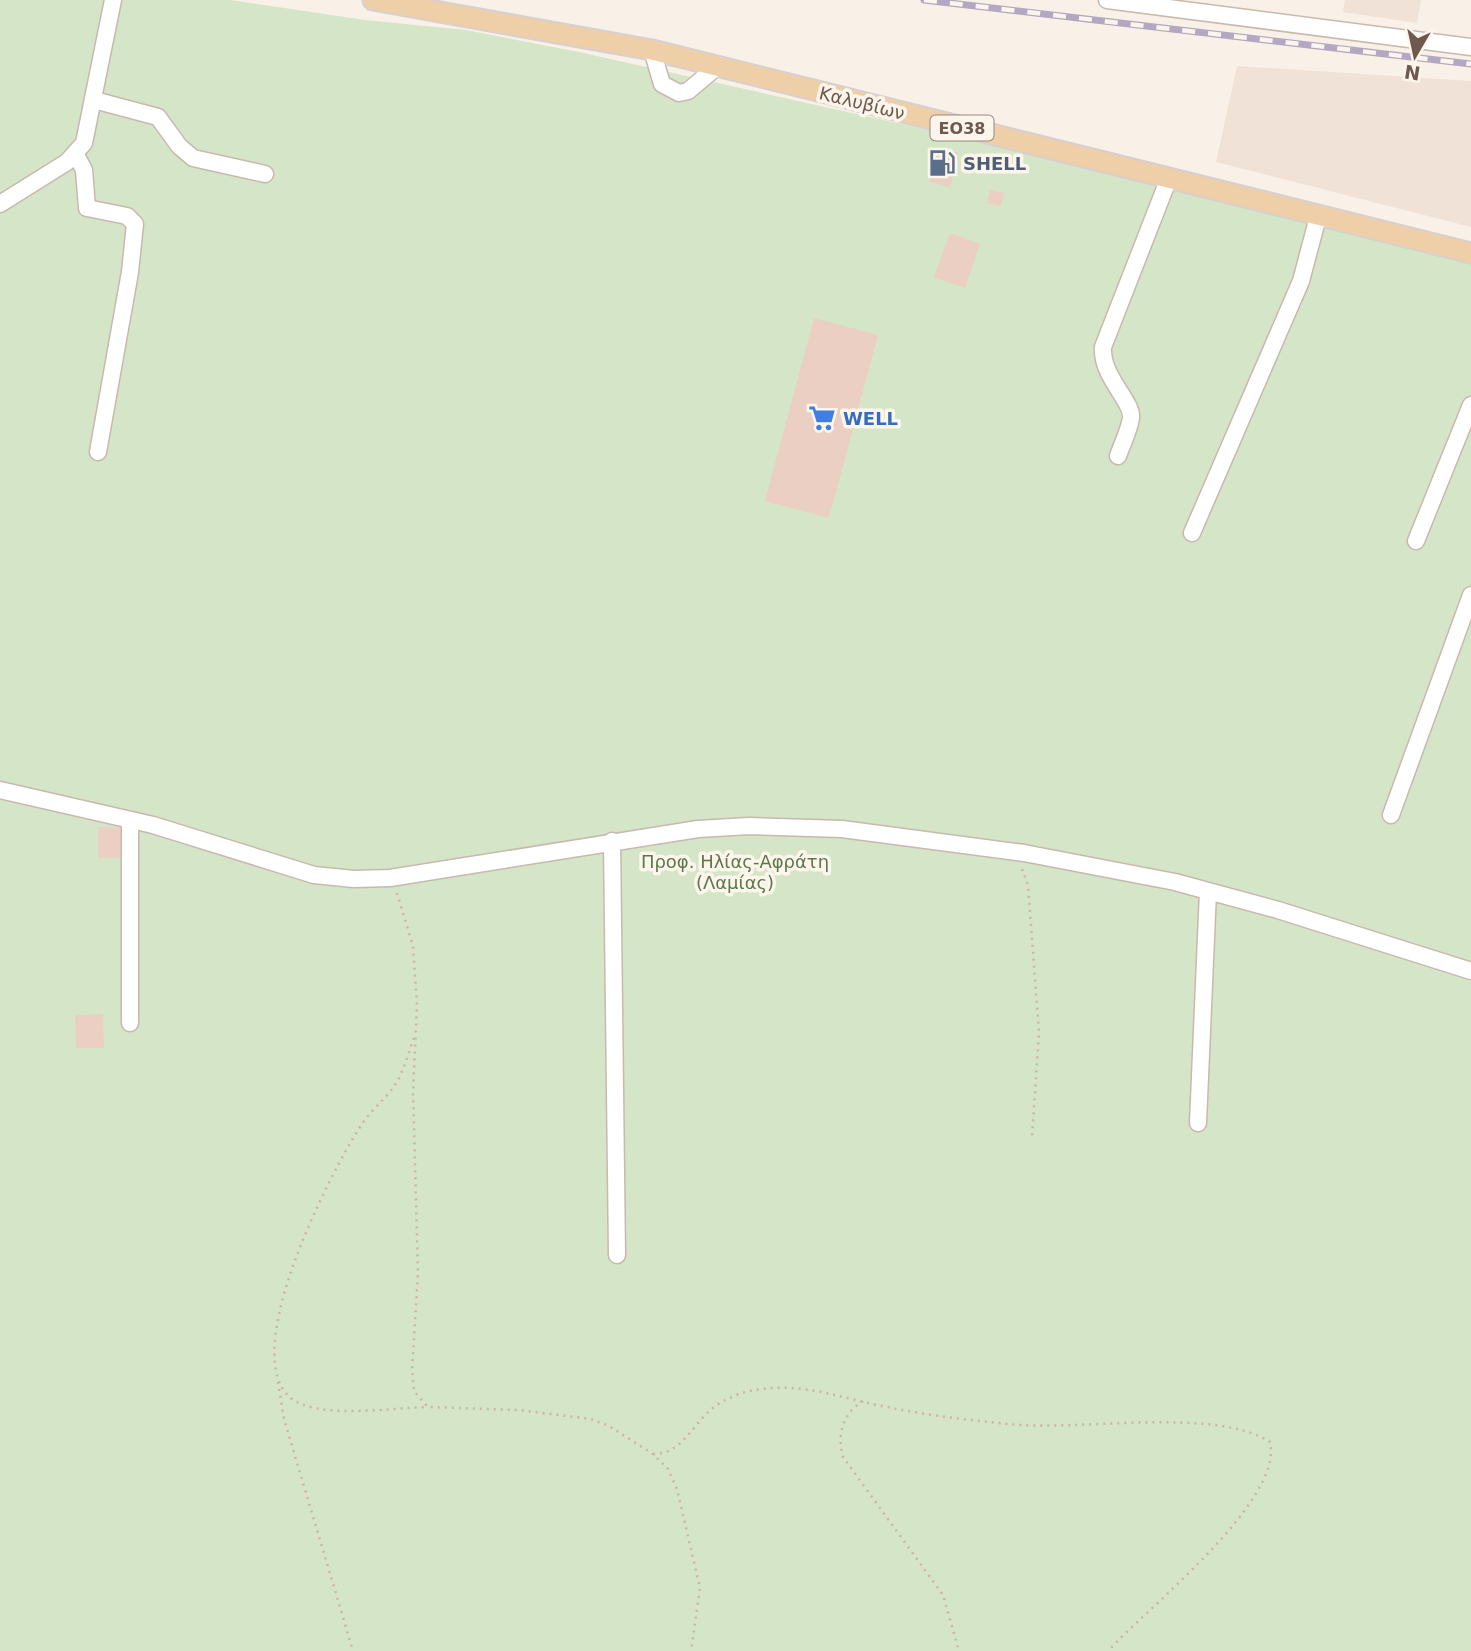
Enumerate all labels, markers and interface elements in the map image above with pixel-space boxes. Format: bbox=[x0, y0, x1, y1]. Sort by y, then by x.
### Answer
north arrow bbox=[1380, 21, 1450, 91]
text: N bbox=[1403, 61, 1422, 85]
street label: Καλυβίων bbox=[817, 82, 907, 124]
road number: ΕΟ38 bbox=[930, 116, 993, 140]
fuel station icon: SHELL bbox=[927, 148, 957, 178]
place label: SHELL bbox=[963, 153, 1026, 174]
supermarket icon: WELL bbox=[807, 403, 837, 433]
place label: WELL bbox=[843, 408, 898, 429]
park label: Προφ. Ηλίας-Αφράτη (Λαμίας) bbox=[641, 851, 829, 893]

